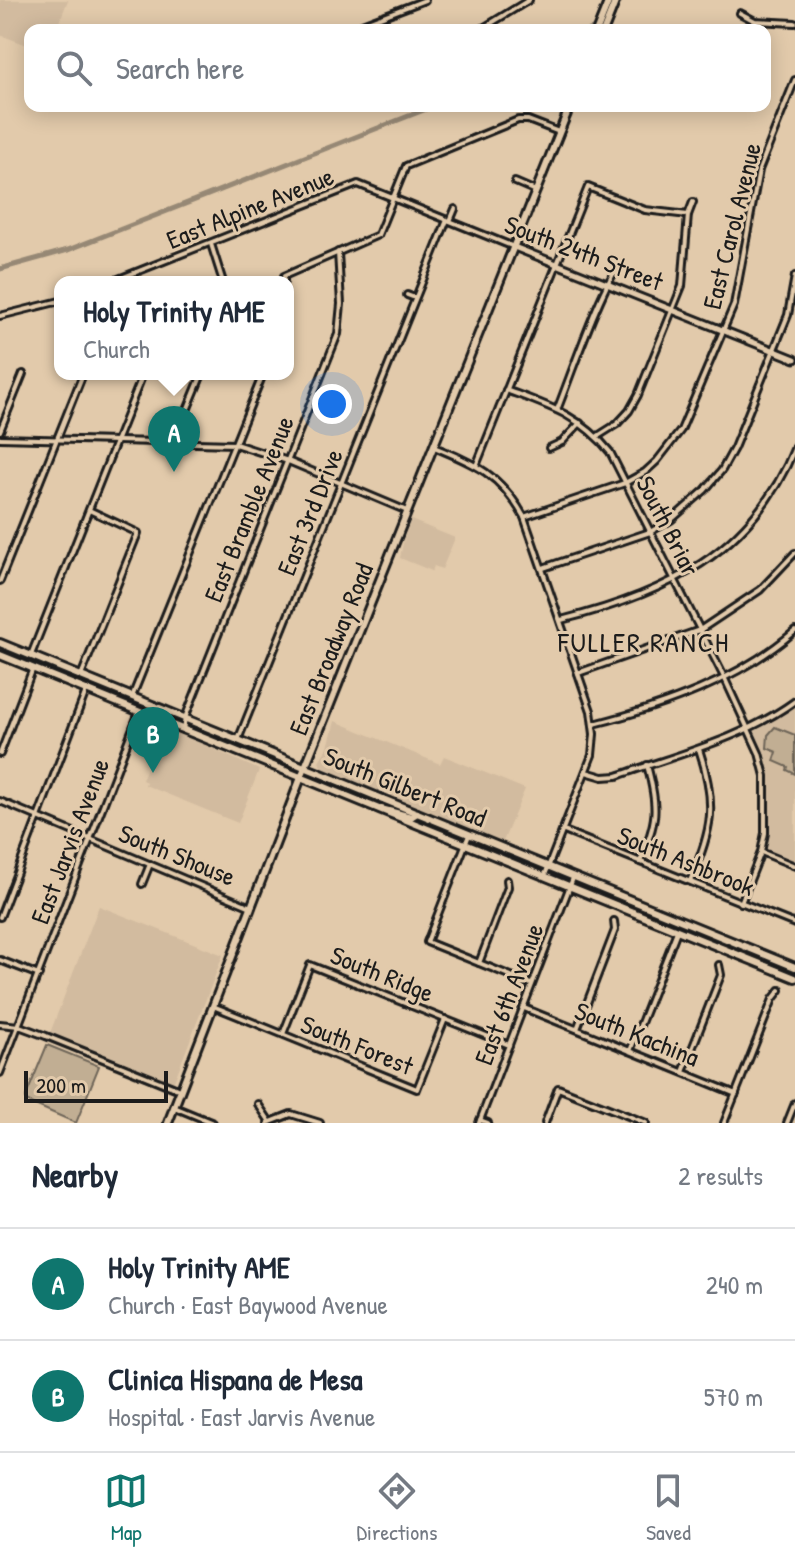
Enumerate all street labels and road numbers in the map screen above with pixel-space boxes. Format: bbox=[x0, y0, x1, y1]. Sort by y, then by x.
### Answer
street label: East Carol Avenue bbox=[694, 139, 769, 313]
street label: East Alpine Avenue bbox=[161, 158, 339, 257]
street label: South 24th Street bbox=[500, 206, 669, 299]
street label: East Bramble Avenue bbox=[195, 411, 302, 607]
street label: East 3rd Drive bbox=[268, 443, 351, 580]
street label: South Briar bbox=[628, 470, 709, 582]
street label: East Broadway Road bbox=[280, 558, 381, 740]
street label: South Gilbert Road bbox=[319, 738, 492, 835]
street label: East Jarvis Avenue bbox=[22, 753, 117, 929]
street label: South Shouse bbox=[114, 815, 241, 894]
street label: South Ashbrook bbox=[613, 817, 760, 904]
street label: East 6th Avenue bbox=[466, 918, 552, 1070]
street label: South Ridge bbox=[325, 937, 439, 1010]
street label: South Kachina bbox=[570, 993, 705, 1074]
street label: South Forest bbox=[296, 1006, 420, 1083]

